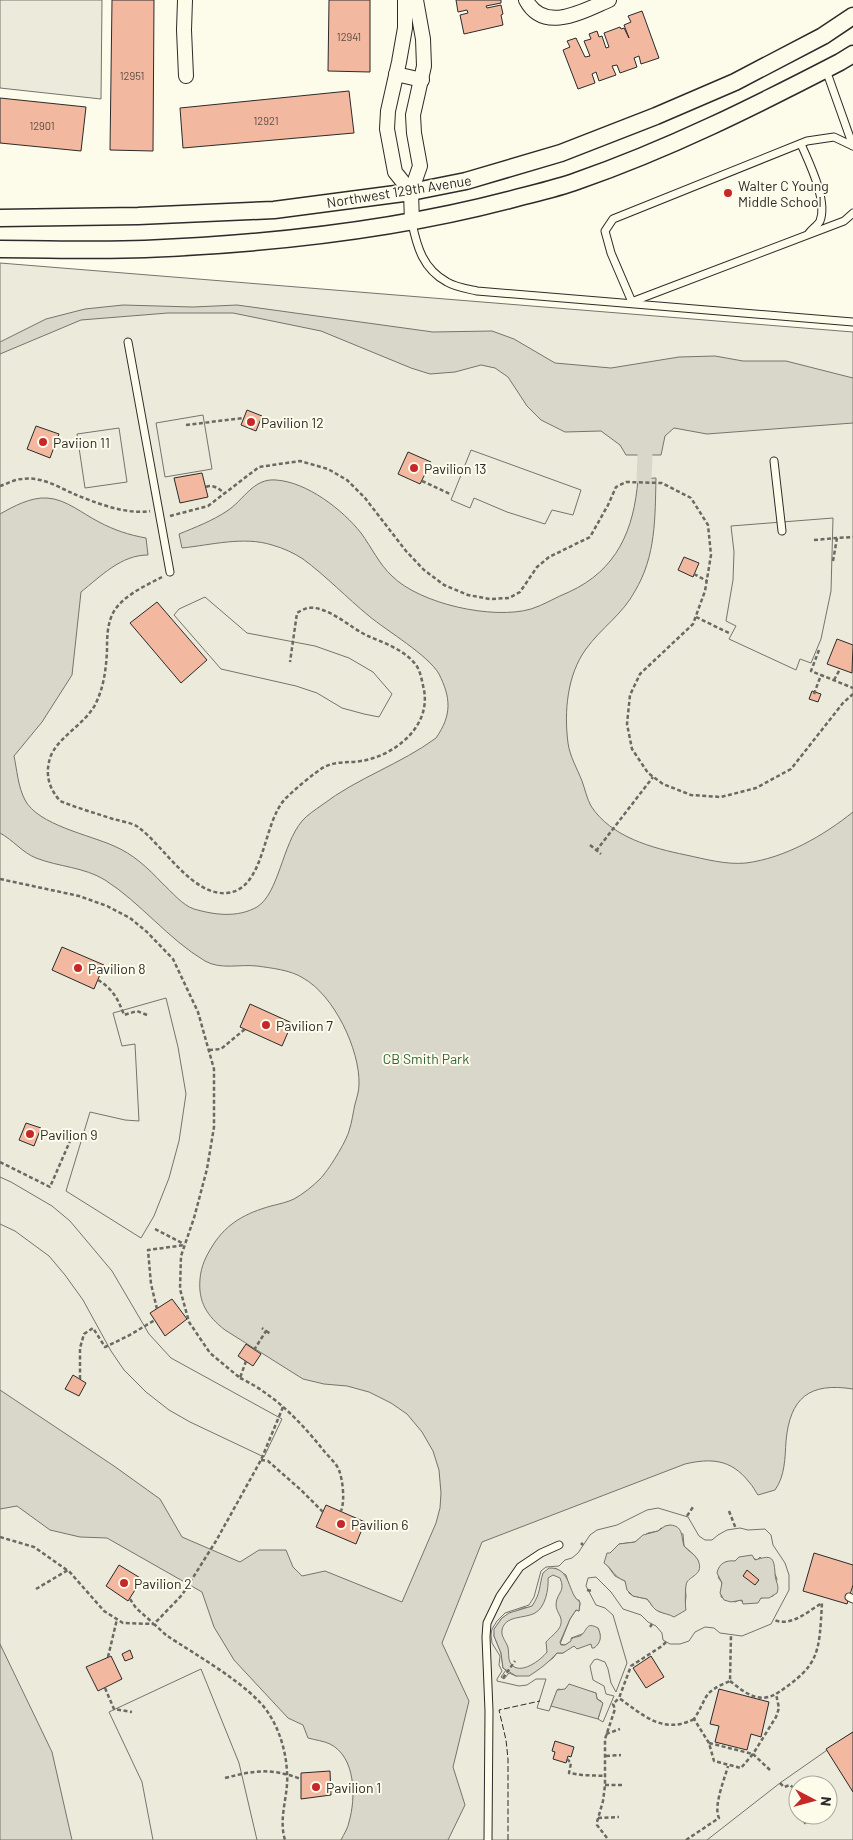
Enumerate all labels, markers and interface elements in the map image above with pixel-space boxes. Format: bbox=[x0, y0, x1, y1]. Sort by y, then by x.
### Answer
house number: 12941 bbox=[337, 30, 361, 43]
house number: 12951 bbox=[120, 69, 144, 82]
house number: 12921 bbox=[253, 114, 279, 127]
house number: 12901 bbox=[29, 119, 55, 132]
street label: Northwest 129th Avenue bbox=[325, 171, 473, 211]
place label: Walter C Young Middle School bbox=[738, 177, 829, 210]
marker: Walter C Young Middle School bbox=[722, 187, 734, 199]
place label: Pavilion 12 bbox=[261, 414, 324, 431]
marker: Pavilion 12 bbox=[245, 416, 257, 428]
place label: Paviion 11 bbox=[53, 434, 110, 451]
marker: Paviion 11 bbox=[37, 436, 49, 448]
place label: Pavilion 13 bbox=[424, 460, 486, 477]
marker: Pavilion 13 bbox=[408, 462, 420, 474]
place label: Pavilion 8 bbox=[88, 960, 146, 977]
marker: Pavilion 8 bbox=[72, 962, 84, 974]
place label: Pavilion 7 bbox=[276, 1017, 333, 1034]
marker: Pavilion 7 bbox=[260, 1019, 272, 1031]
park label: CB Smith Park bbox=[383, 1050, 469, 1067]
place label: Pavilion 9 bbox=[40, 1126, 98, 1143]
marker: Pavilion 9 bbox=[24, 1128, 36, 1140]
place label: Pavilion 6 bbox=[351, 1516, 409, 1533]
marker: Pavilion 6 bbox=[335, 1518, 347, 1530]
place label: Pavilion 2 bbox=[134, 1575, 192, 1592]
marker: Pavilion 2 bbox=[118, 1577, 130, 1589]
north arrow bbox=[788, 1775, 838, 1825]
place label: Pavilion 1 bbox=[326, 1779, 381, 1796]
marker: Pavilion 1 bbox=[310, 1781, 322, 1793]
text: N bbox=[817, 1796, 835, 1807]

